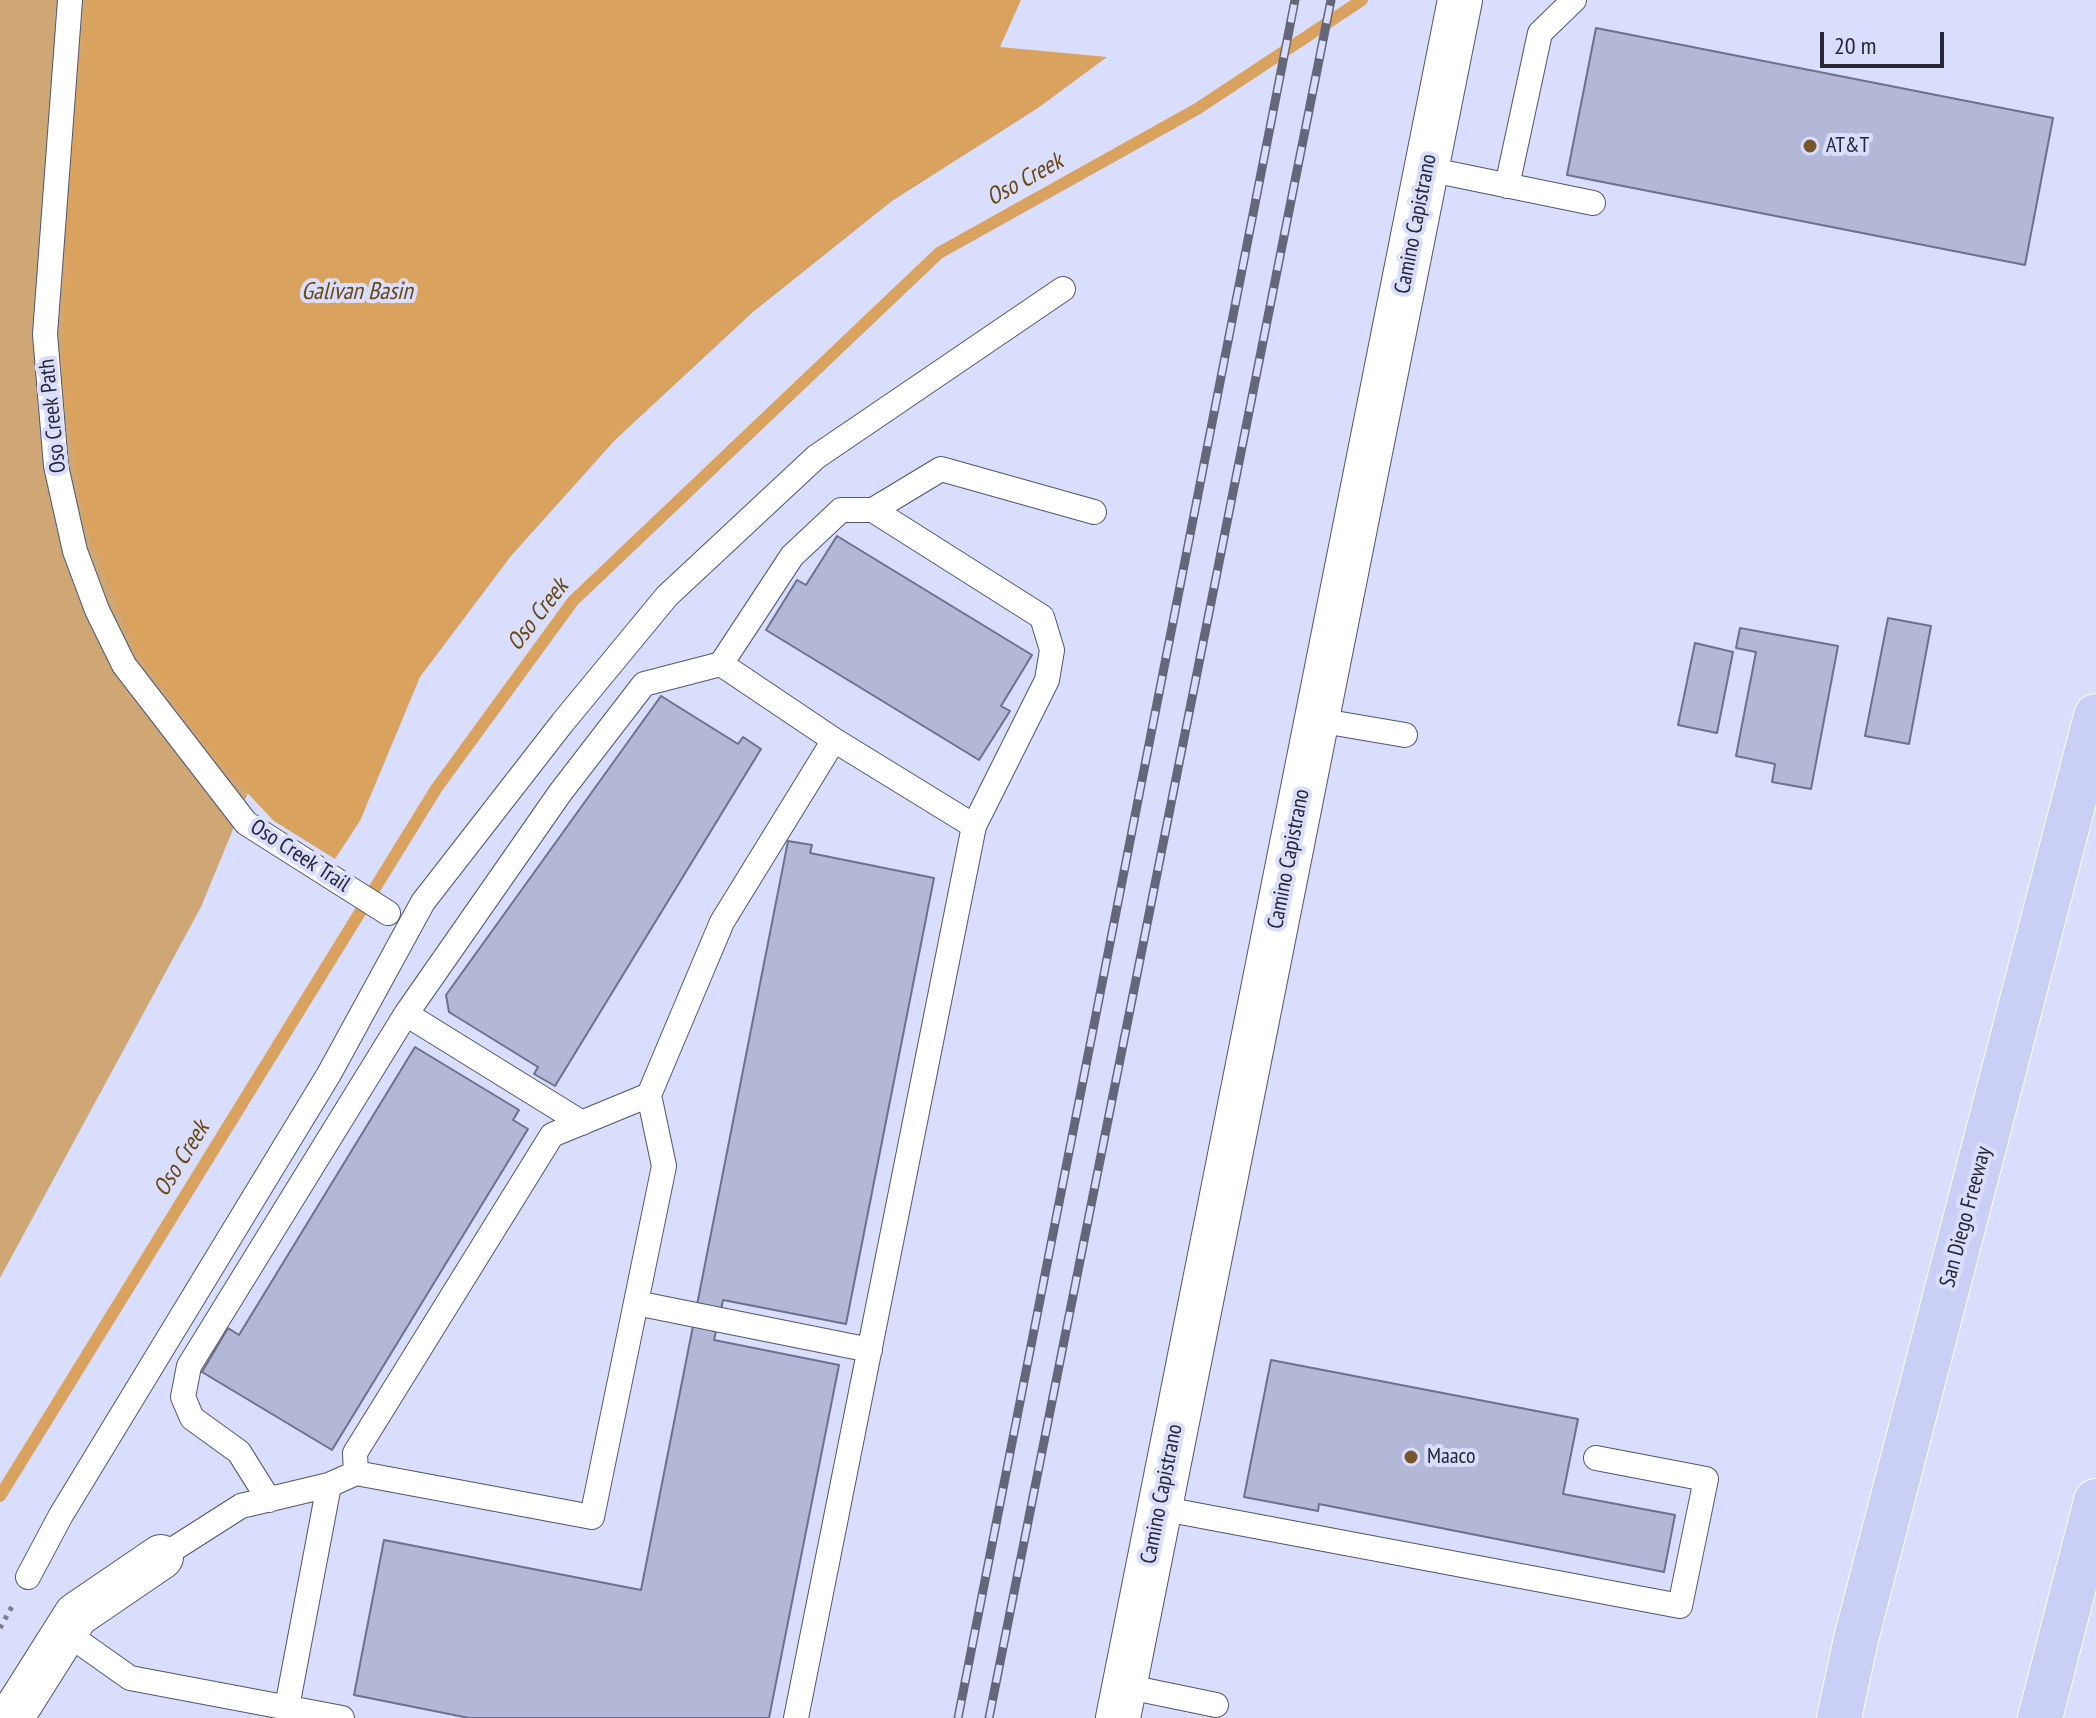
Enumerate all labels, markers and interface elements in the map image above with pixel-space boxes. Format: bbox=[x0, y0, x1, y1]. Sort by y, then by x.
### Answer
scale bar bbox=[1824, 16, 1948, 66]
text: 20 m bbox=[1834, 30, 1876, 61]
place label: AT&T bbox=[1826, 133, 1869, 159]
marker: AT&T bbox=[1801, 137, 1819, 155]
water label: Oso Creek bbox=[982, 147, 1068, 213]
street label: Camino Capistrano bbox=[1390, 152, 1442, 296]
water label: Galivan Basin bbox=[301, 278, 413, 306]
street label: Oso Creek Path bbox=[34, 358, 72, 474]
water label: Oso Creek bbox=[501, 573, 575, 657]
street label: Camino Capistrano bbox=[1263, 787, 1315, 931]
street label: Oso Creek Trail bbox=[245, 814, 355, 898]
water label: Oso Creek bbox=[148, 1116, 216, 1202]
street label: San Diego Freeway bbox=[1935, 1144, 1997, 1290]
street label: Camino Capistrano bbox=[1136, 1422, 1188, 1566]
place label: Maaco bbox=[1427, 1444, 1476, 1470]
marker: Maaco bbox=[1402, 1448, 1420, 1466]

